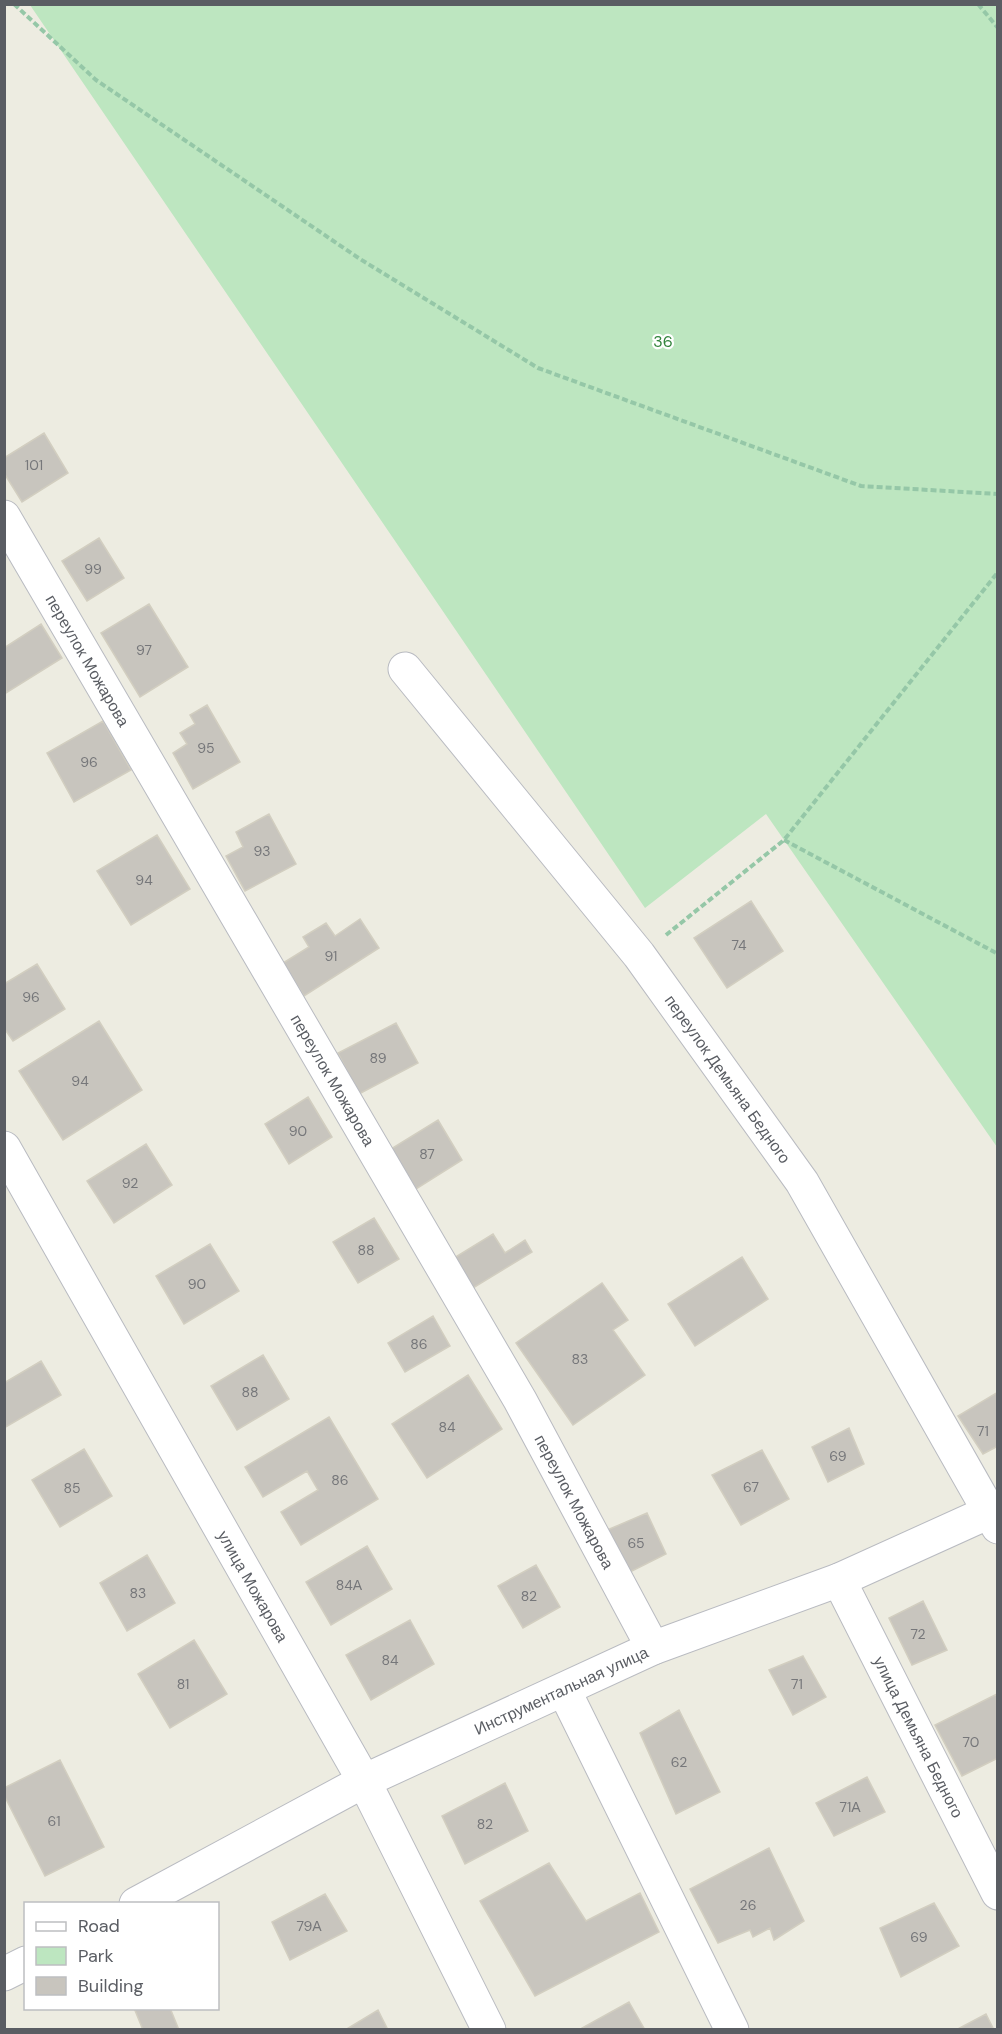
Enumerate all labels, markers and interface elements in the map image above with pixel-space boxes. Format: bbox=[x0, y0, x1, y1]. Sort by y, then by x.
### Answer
park label: 36 bbox=[653, 331, 673, 352]
house number: 101 bbox=[25, 456, 43, 474]
house number: 99 bbox=[84, 560, 102, 578]
street label: переулок Можарова bbox=[41, 591, 134, 730]
house number: 97 bbox=[136, 641, 152, 659]
house number: 95 bbox=[197, 739, 215, 757]
house number: 96 bbox=[80, 753, 98, 771]
house number: 93 bbox=[254, 842, 270, 860]
house number: 94 bbox=[135, 871, 153, 889]
house number: 74 bbox=[731, 936, 747, 954]
house number: 91 bbox=[325, 947, 337, 965]
house number: 96 bbox=[22, 988, 40, 1006]
street label: переулок Демьяна Бедного bbox=[660, 991, 795, 1168]
street label: переулок Можарова bbox=[286, 1010, 379, 1150]
house number: 89 bbox=[370, 1049, 387, 1067]
house number: 94 bbox=[71, 1072, 89, 1090]
house number: 90 bbox=[289, 1122, 307, 1140]
house number: 87 bbox=[419, 1145, 435, 1163]
house number: 92 bbox=[122, 1174, 138, 1192]
house number: 88 bbox=[357, 1241, 375, 1259]
house number: 90 bbox=[188, 1275, 206, 1293]
house number: 86 bbox=[410, 1335, 428, 1353]
house number: 83 bbox=[572, 1350, 588, 1368]
house number: 88 bbox=[241, 1383, 259, 1401]
house number: 84 bbox=[438, 1418, 456, 1436]
house number: 71 bbox=[977, 1422, 989, 1440]
street label: переулок Можарова bbox=[529, 1431, 619, 1573]
house number: 69 bbox=[829, 1447, 847, 1465]
house number: 86 bbox=[331, 1471, 349, 1489]
house number: 67 bbox=[743, 1478, 759, 1496]
house number: 85 bbox=[63, 1479, 81, 1497]
street label: улица Можарова bbox=[213, 1527, 293, 1646]
house number: 65 bbox=[627, 1534, 645, 1552]
house number: 84А bbox=[336, 1576, 363, 1594]
house number: 83 bbox=[130, 1584, 146, 1602]
house number: 82 bbox=[521, 1587, 537, 1605]
house number: 72 bbox=[910, 1625, 926, 1643]
street label: Инструментальная улица bbox=[471, 1642, 652, 1740]
house number: 84 bbox=[381, 1651, 399, 1669]
street label: улица Демьяна Бедного bbox=[868, 1653, 968, 1822]
house number: 81 bbox=[177, 1675, 189, 1693]
house number: 71 bbox=[791, 1675, 803, 1693]
house number: 70 bbox=[963, 1733, 979, 1751]
house number: 62 bbox=[671, 1753, 687, 1771]
house number: 71А bbox=[839, 1798, 861, 1816]
house number: 61 bbox=[47, 1812, 61, 1830]
house number: 82 bbox=[477, 1815, 493, 1833]
house number: 26 bbox=[740, 1896, 756, 1914]
legend bbox=[24, 1902, 219, 2010]
text: Road bbox=[78, 1914, 120, 1938]
house number: 79А bbox=[296, 1917, 322, 1935]
house number: 69 bbox=[910, 1928, 928, 1946]
text: Park bbox=[78, 1944, 114, 1968]
text: Building bbox=[78, 1974, 143, 1998]

